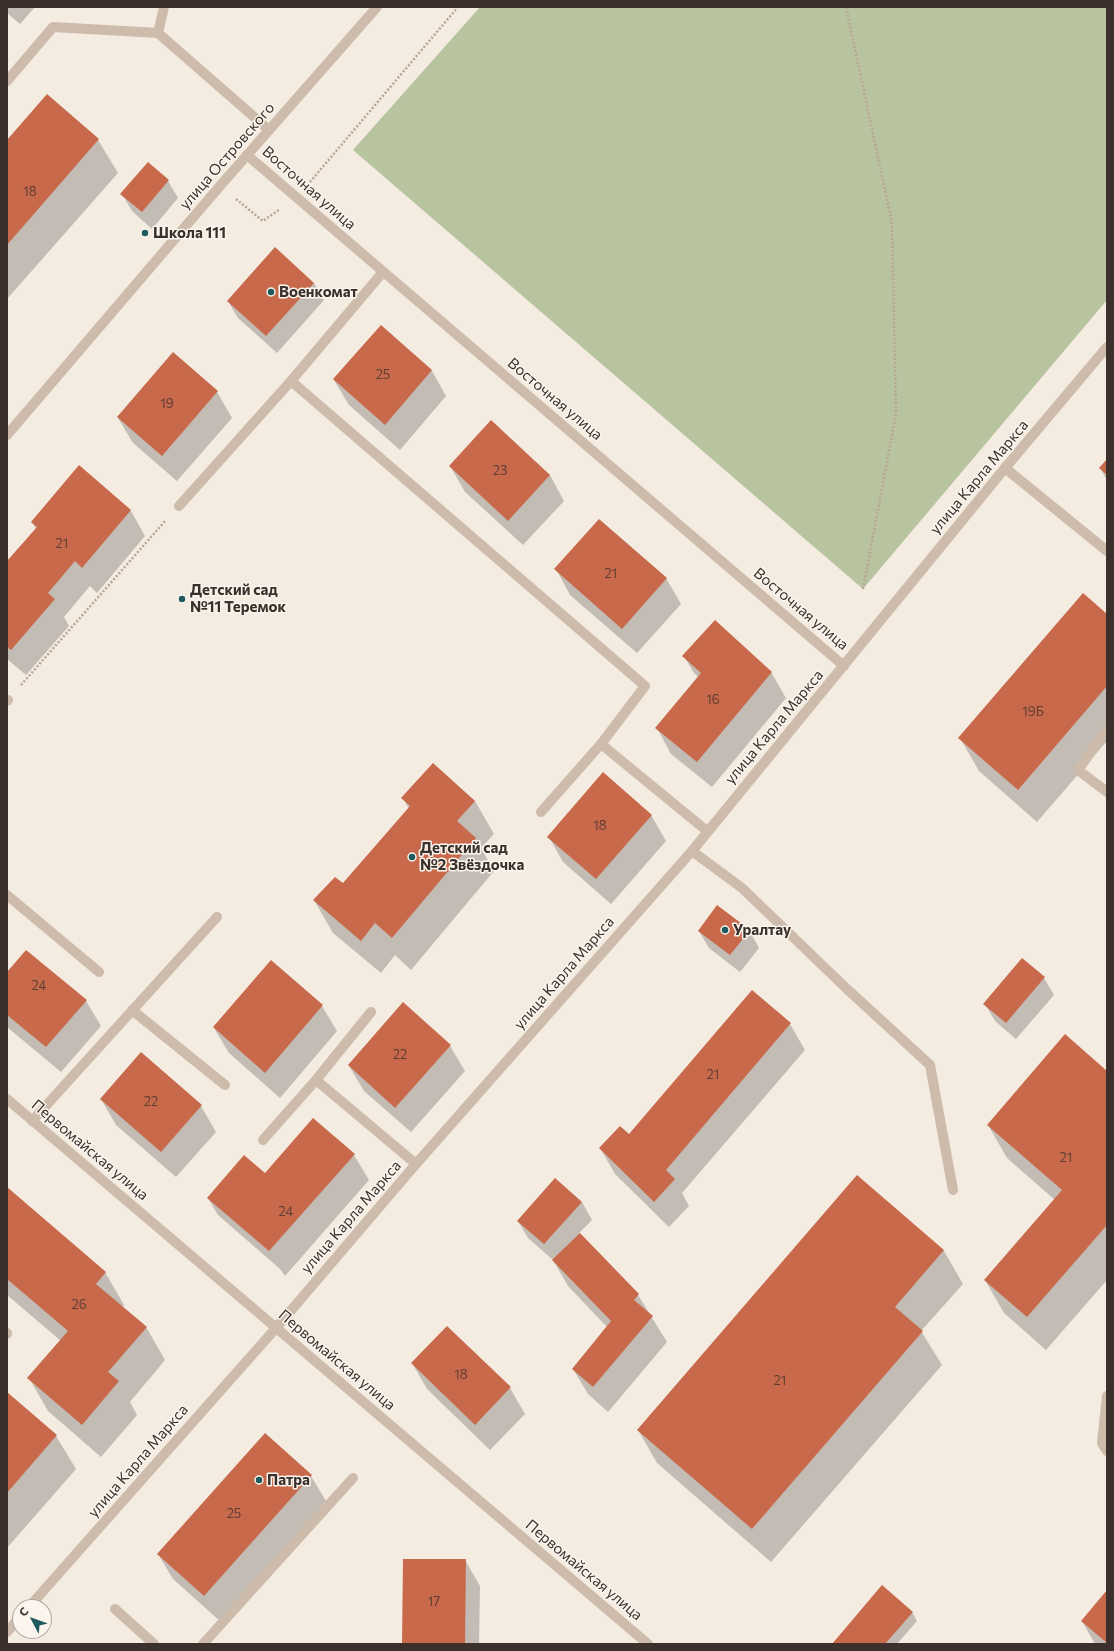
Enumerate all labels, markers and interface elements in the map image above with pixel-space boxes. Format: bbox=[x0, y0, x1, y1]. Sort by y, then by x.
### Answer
street label: улица Островского bbox=[176, 99, 278, 213]
street label: Восточная улица bbox=[259, 142, 359, 234]
house number: 18 bbox=[23, 184, 37, 200]
place label: Школа 111 bbox=[153, 224, 226, 242]
marker: Школа 111 bbox=[140, 228, 150, 238]
place label: Военкомат bbox=[279, 283, 358, 301]
marker: Военкомат bbox=[266, 287, 276, 297]
street label: Восточная улица bbox=[504, 354, 606, 444]
house number: 25 bbox=[376, 367, 390, 383]
house number: 19 bbox=[160, 396, 174, 412]
street label: улица Карла Маркса bbox=[926, 416, 1032, 538]
house number: 23 bbox=[493, 463, 507, 479]
house number: 21 bbox=[56, 536, 68, 552]
street label: Восточная улица bbox=[750, 564, 852, 654]
house number: 21 bbox=[605, 566, 617, 582]
place label: Детский сад №11 Теремок bbox=[190, 581, 286, 616]
marker: Детский сад №11 Теремок bbox=[177, 594, 187, 604]
street label: улица Карла Маркса bbox=[721, 666, 827, 788]
house number: 16 bbox=[706, 692, 720, 708]
house number: 19Б bbox=[1022, 704, 1044, 720]
house number: 18 bbox=[593, 818, 607, 834]
place label: Детский сад №2 Звёздочка bbox=[420, 839, 524, 874]
marker: Детский сад №2 Звёздочка bbox=[407, 852, 417, 862]
street label: улица Карла Маркса bbox=[510, 913, 618, 1033]
place label: Уралтау bbox=[733, 921, 791, 939]
marker: Уралтау bbox=[720, 925, 730, 935]
house number: 24 bbox=[32, 978, 46, 994]
house number: 22 bbox=[393, 1047, 407, 1063]
house number: 21 bbox=[707, 1067, 719, 1083]
house number: 22 bbox=[144, 1094, 158, 1110]
street label: Первомайская улица bbox=[28, 1096, 152, 1204]
house number: 21 bbox=[1060, 1150, 1072, 1166]
street label: улица Карла Маркса bbox=[297, 1157, 405, 1277]
house number: 24 bbox=[279, 1204, 293, 1220]
house number: 26 bbox=[71, 1297, 87, 1313]
street label: Первомайская улица bbox=[275, 1306, 399, 1414]
house number: 18 bbox=[454, 1367, 468, 1383]
house number: 21 bbox=[774, 1373, 786, 1389]
street label: улица Карла Маркса bbox=[84, 1401, 192, 1521]
place label: Патра bbox=[267, 1471, 310, 1489]
marker: Патра bbox=[254, 1475, 264, 1485]
house number: 25 bbox=[227, 1506, 241, 1522]
street label: Первомайская улица bbox=[522, 1516, 646, 1624]
house number: 17 bbox=[428, 1594, 440, 1610]
north arrow bbox=[12, 1599, 52, 1639]
text: С bbox=[16, 1604, 31, 1619]

